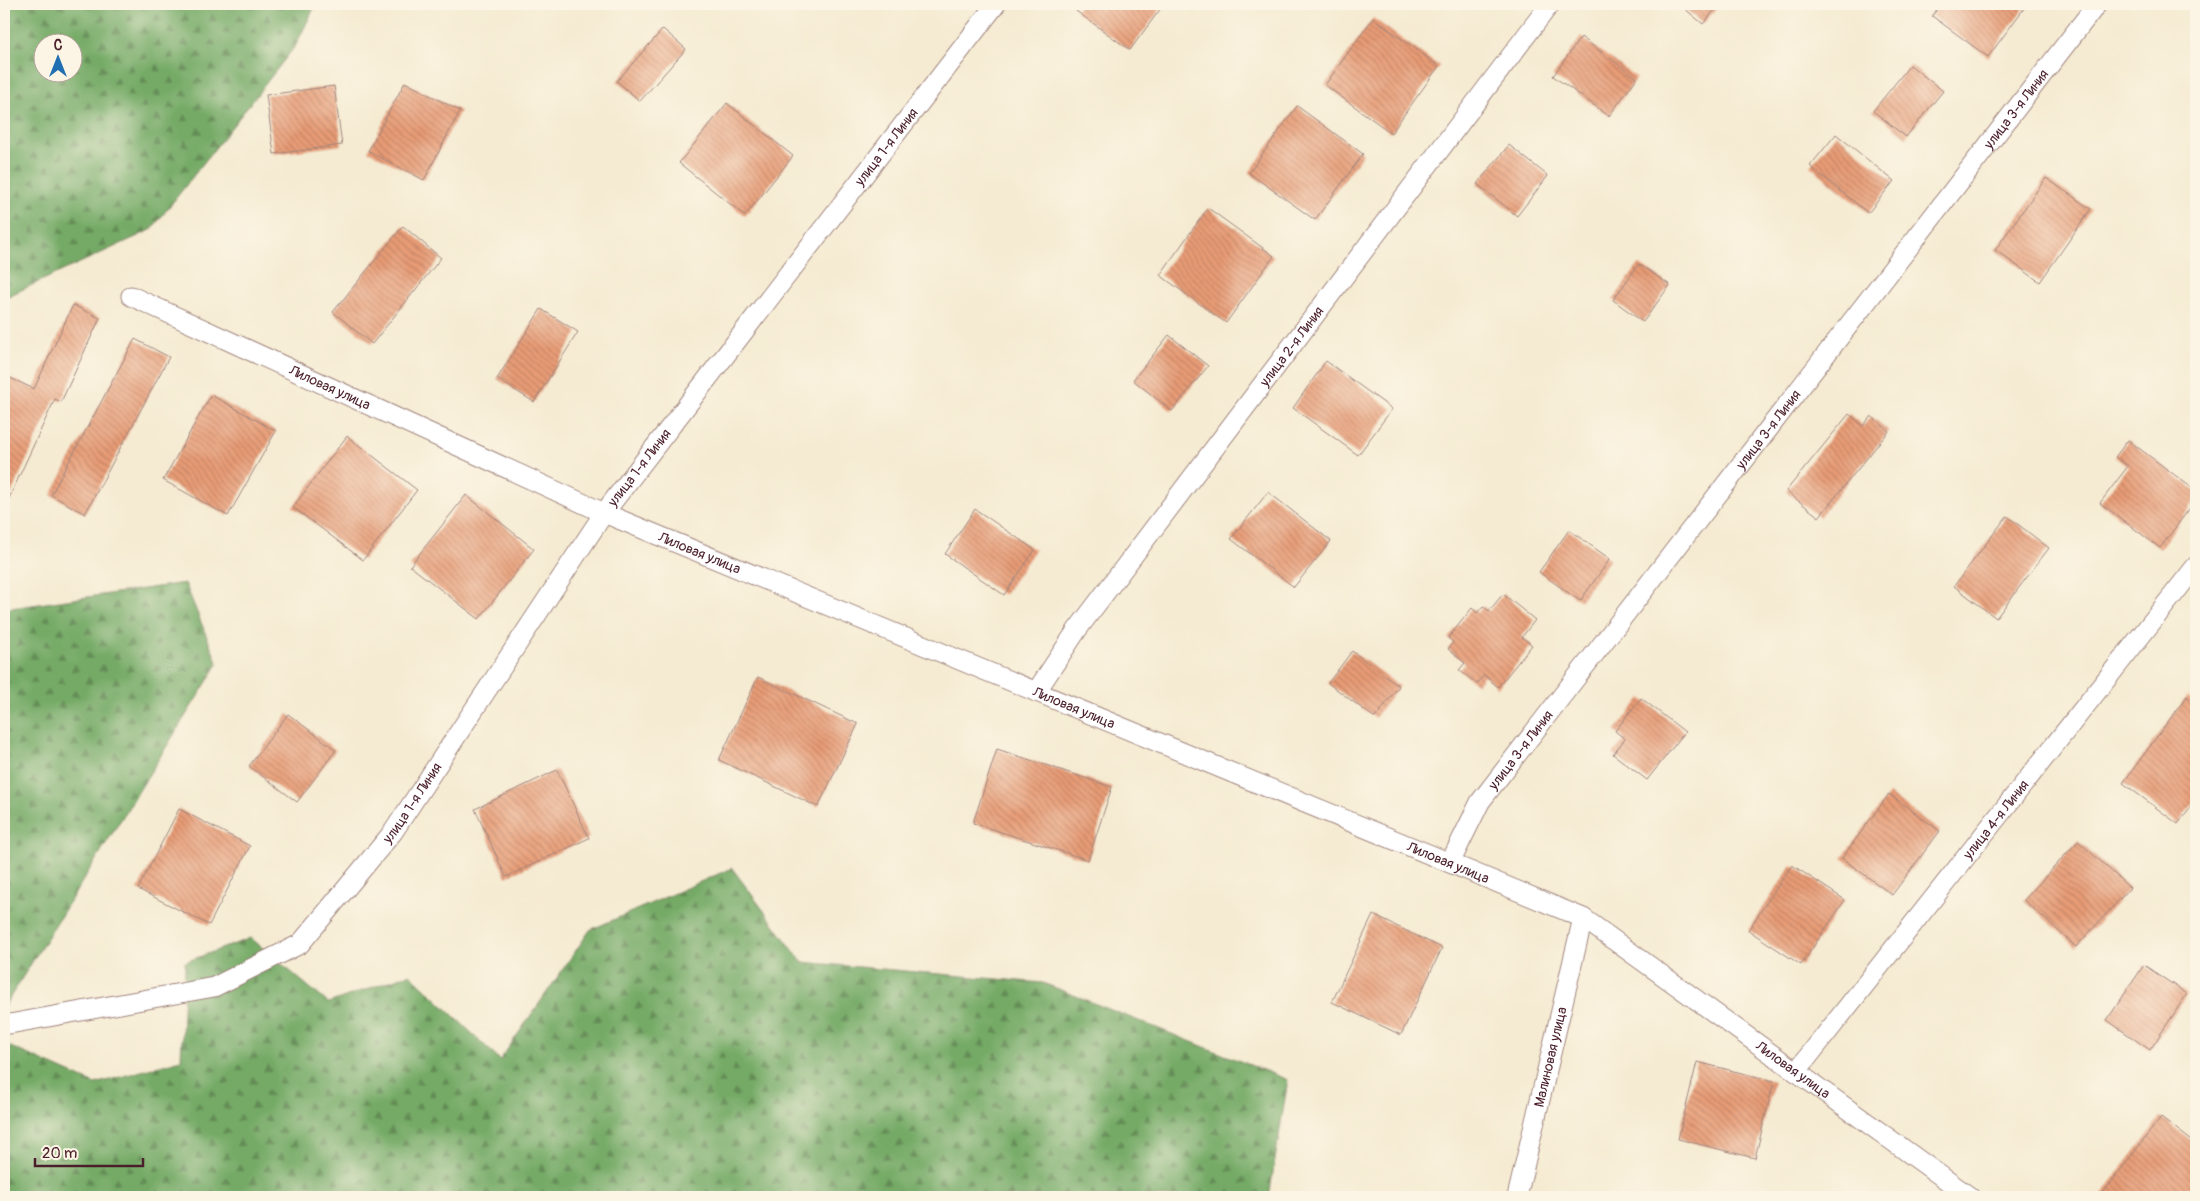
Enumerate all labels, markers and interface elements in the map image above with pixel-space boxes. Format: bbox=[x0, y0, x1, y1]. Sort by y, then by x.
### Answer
north arrow bbox=[32, 32, 82, 82]
text: С bbox=[54, 37, 63, 54]
street label: улица 3-я Линия bbox=[1980, 66, 2052, 153]
street label: улица 1-я Линия bbox=[851, 105, 922, 190]
street label: улица 2-я Линия bbox=[1256, 303, 1327, 391]
street label: Лиловая улица bbox=[286, 361, 373, 414]
street label: улица 3-я Линия bbox=[1732, 387, 1805, 474]
street label: улица 1-я Линия bbox=[604, 426, 675, 511]
street label: Лиловая улица bbox=[655, 528, 743, 578]
street label: Лиловая улица bbox=[1029, 683, 1117, 732]
street label: улица 3-я Линия bbox=[1484, 707, 1557, 794]
street label: улица 1-я Линия bbox=[379, 760, 446, 848]
street label: улица 4-я Линия bbox=[1959, 777, 2033, 863]
street label: Лиловая улица bbox=[1403, 838, 1492, 887]
street label: Малиновая улица bbox=[1531, 1005, 1571, 1109]
street label: Лиловая улица bbox=[1752, 1037, 1833, 1102]
scale bar bbox=[35, 1136, 142, 1168]
text: 20 m bbox=[42, 1144, 77, 1163]

